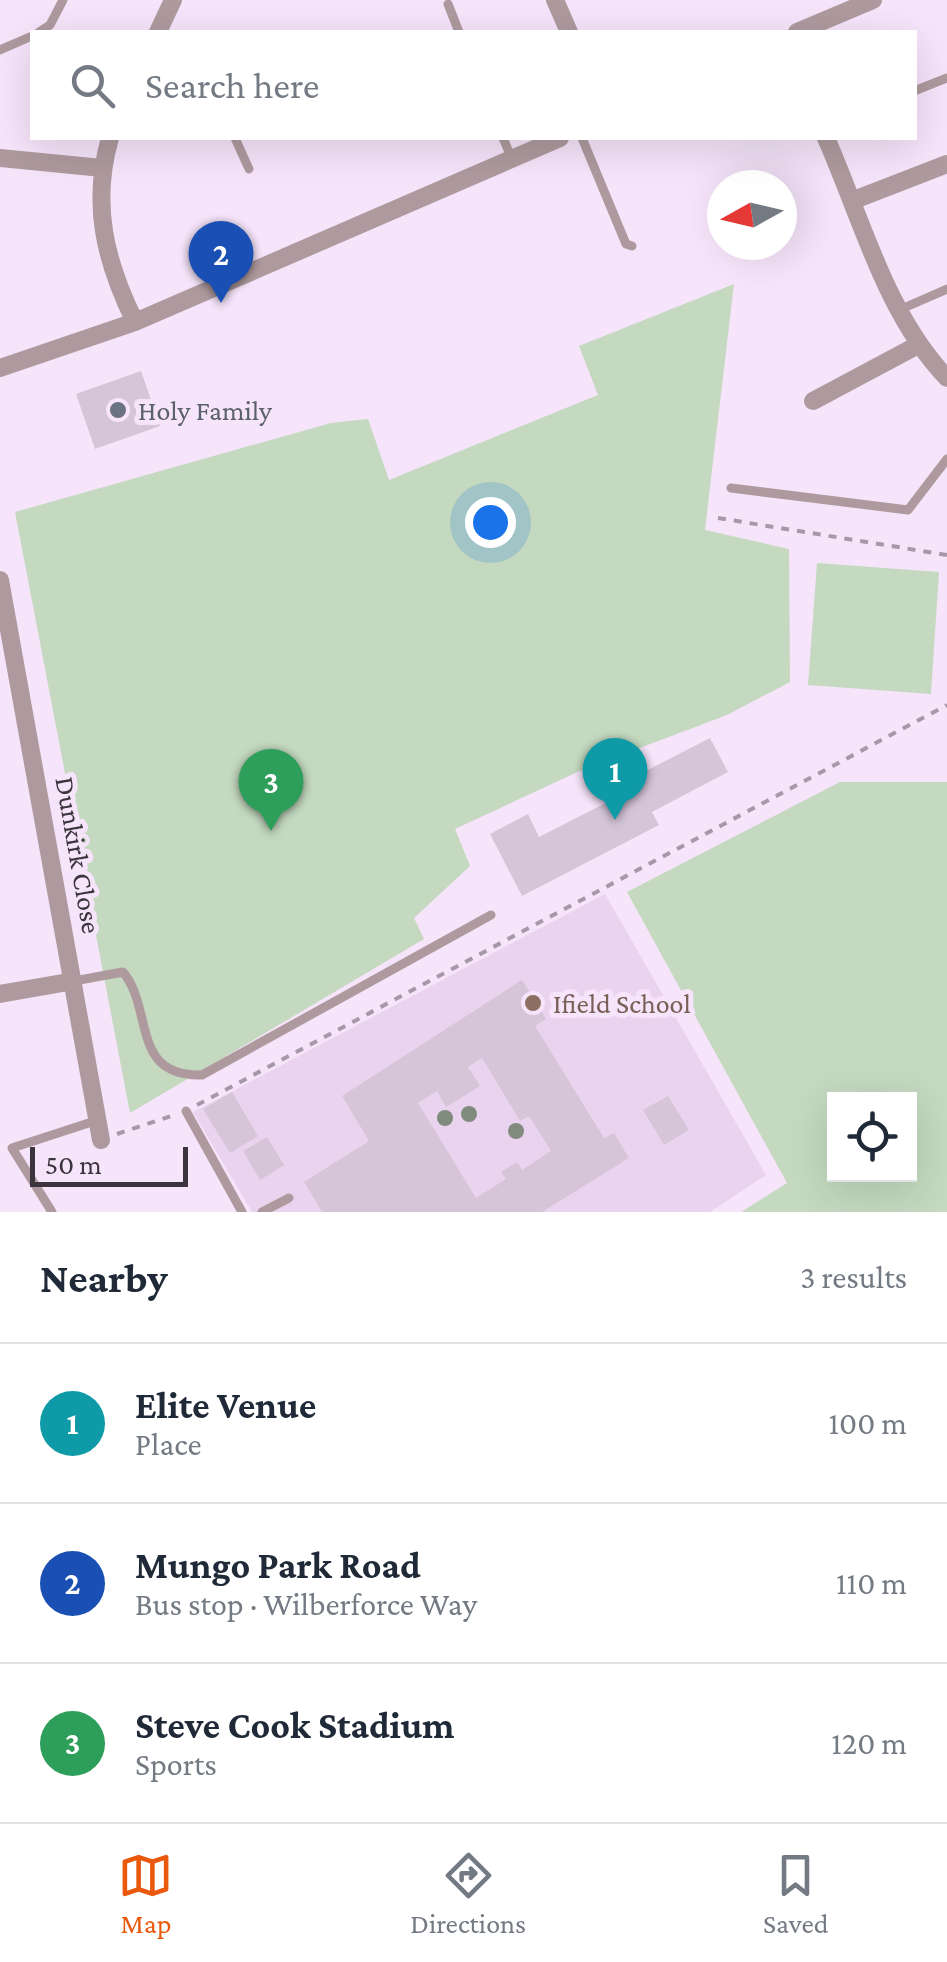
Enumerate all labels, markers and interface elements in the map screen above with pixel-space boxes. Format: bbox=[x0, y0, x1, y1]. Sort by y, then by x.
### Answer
search box bbox=[30, 30, 917, 140]
icon: search bbox=[65, 58, 120, 113]
text: Search here bbox=[145, 64, 319, 106]
north arrow bbox=[707, 170, 797, 260]
pin: 2 bbox=[188, 220, 254, 303]
place label: Holy Family bbox=[138, 395, 273, 426]
marker: Holy Family bbox=[107, 399, 129, 421]
your location bbox=[465, 497, 516, 548]
pin: 1 bbox=[582, 738, 648, 820]
pin: 3 bbox=[238, 748, 304, 831]
street label: Dunkirk Close bbox=[49, 774, 108, 936]
place label: Ifield School bbox=[553, 988, 691, 1019]
marker: Ifield School bbox=[522, 992, 544, 1014]
map controls bbox=[827, 1092, 917, 1182]
button: locate bbox=[827, 1092, 917, 1182]
scale bar bbox=[30, 1142, 188, 1186]
text: 50 m bbox=[45, 1149, 102, 1180]
text: Nearby bbox=[40, 1254, 168, 1301]
text: 3 results bbox=[800, 1259, 907, 1295]
text: Elite Venue bbox=[135, 1384, 316, 1426]
text: 1 bbox=[67, 1405, 78, 1441]
text: 100 m bbox=[828, 1405, 907, 1441]
text: Place bbox=[135, 1426, 201, 1462]
text: Mungo Park Road bbox=[135, 1544, 421, 1586]
text: 2 bbox=[64, 1565, 81, 1601]
text: 110 m bbox=[836, 1565, 907, 1601]
text: Bus stop · Wilberforce Way bbox=[135, 1586, 477, 1622]
text: Steve Cook Stadium bbox=[135, 1704, 454, 1746]
text: 3 bbox=[65, 1725, 80, 1761]
text: 120 m bbox=[831, 1725, 907, 1761]
text: Sports bbox=[135, 1746, 217, 1782]
tab: Map bbox=[118, 1848, 173, 1939]
tab: Directions bbox=[410, 1848, 526, 1939]
tab: Saved bbox=[763, 1848, 829, 1939]

